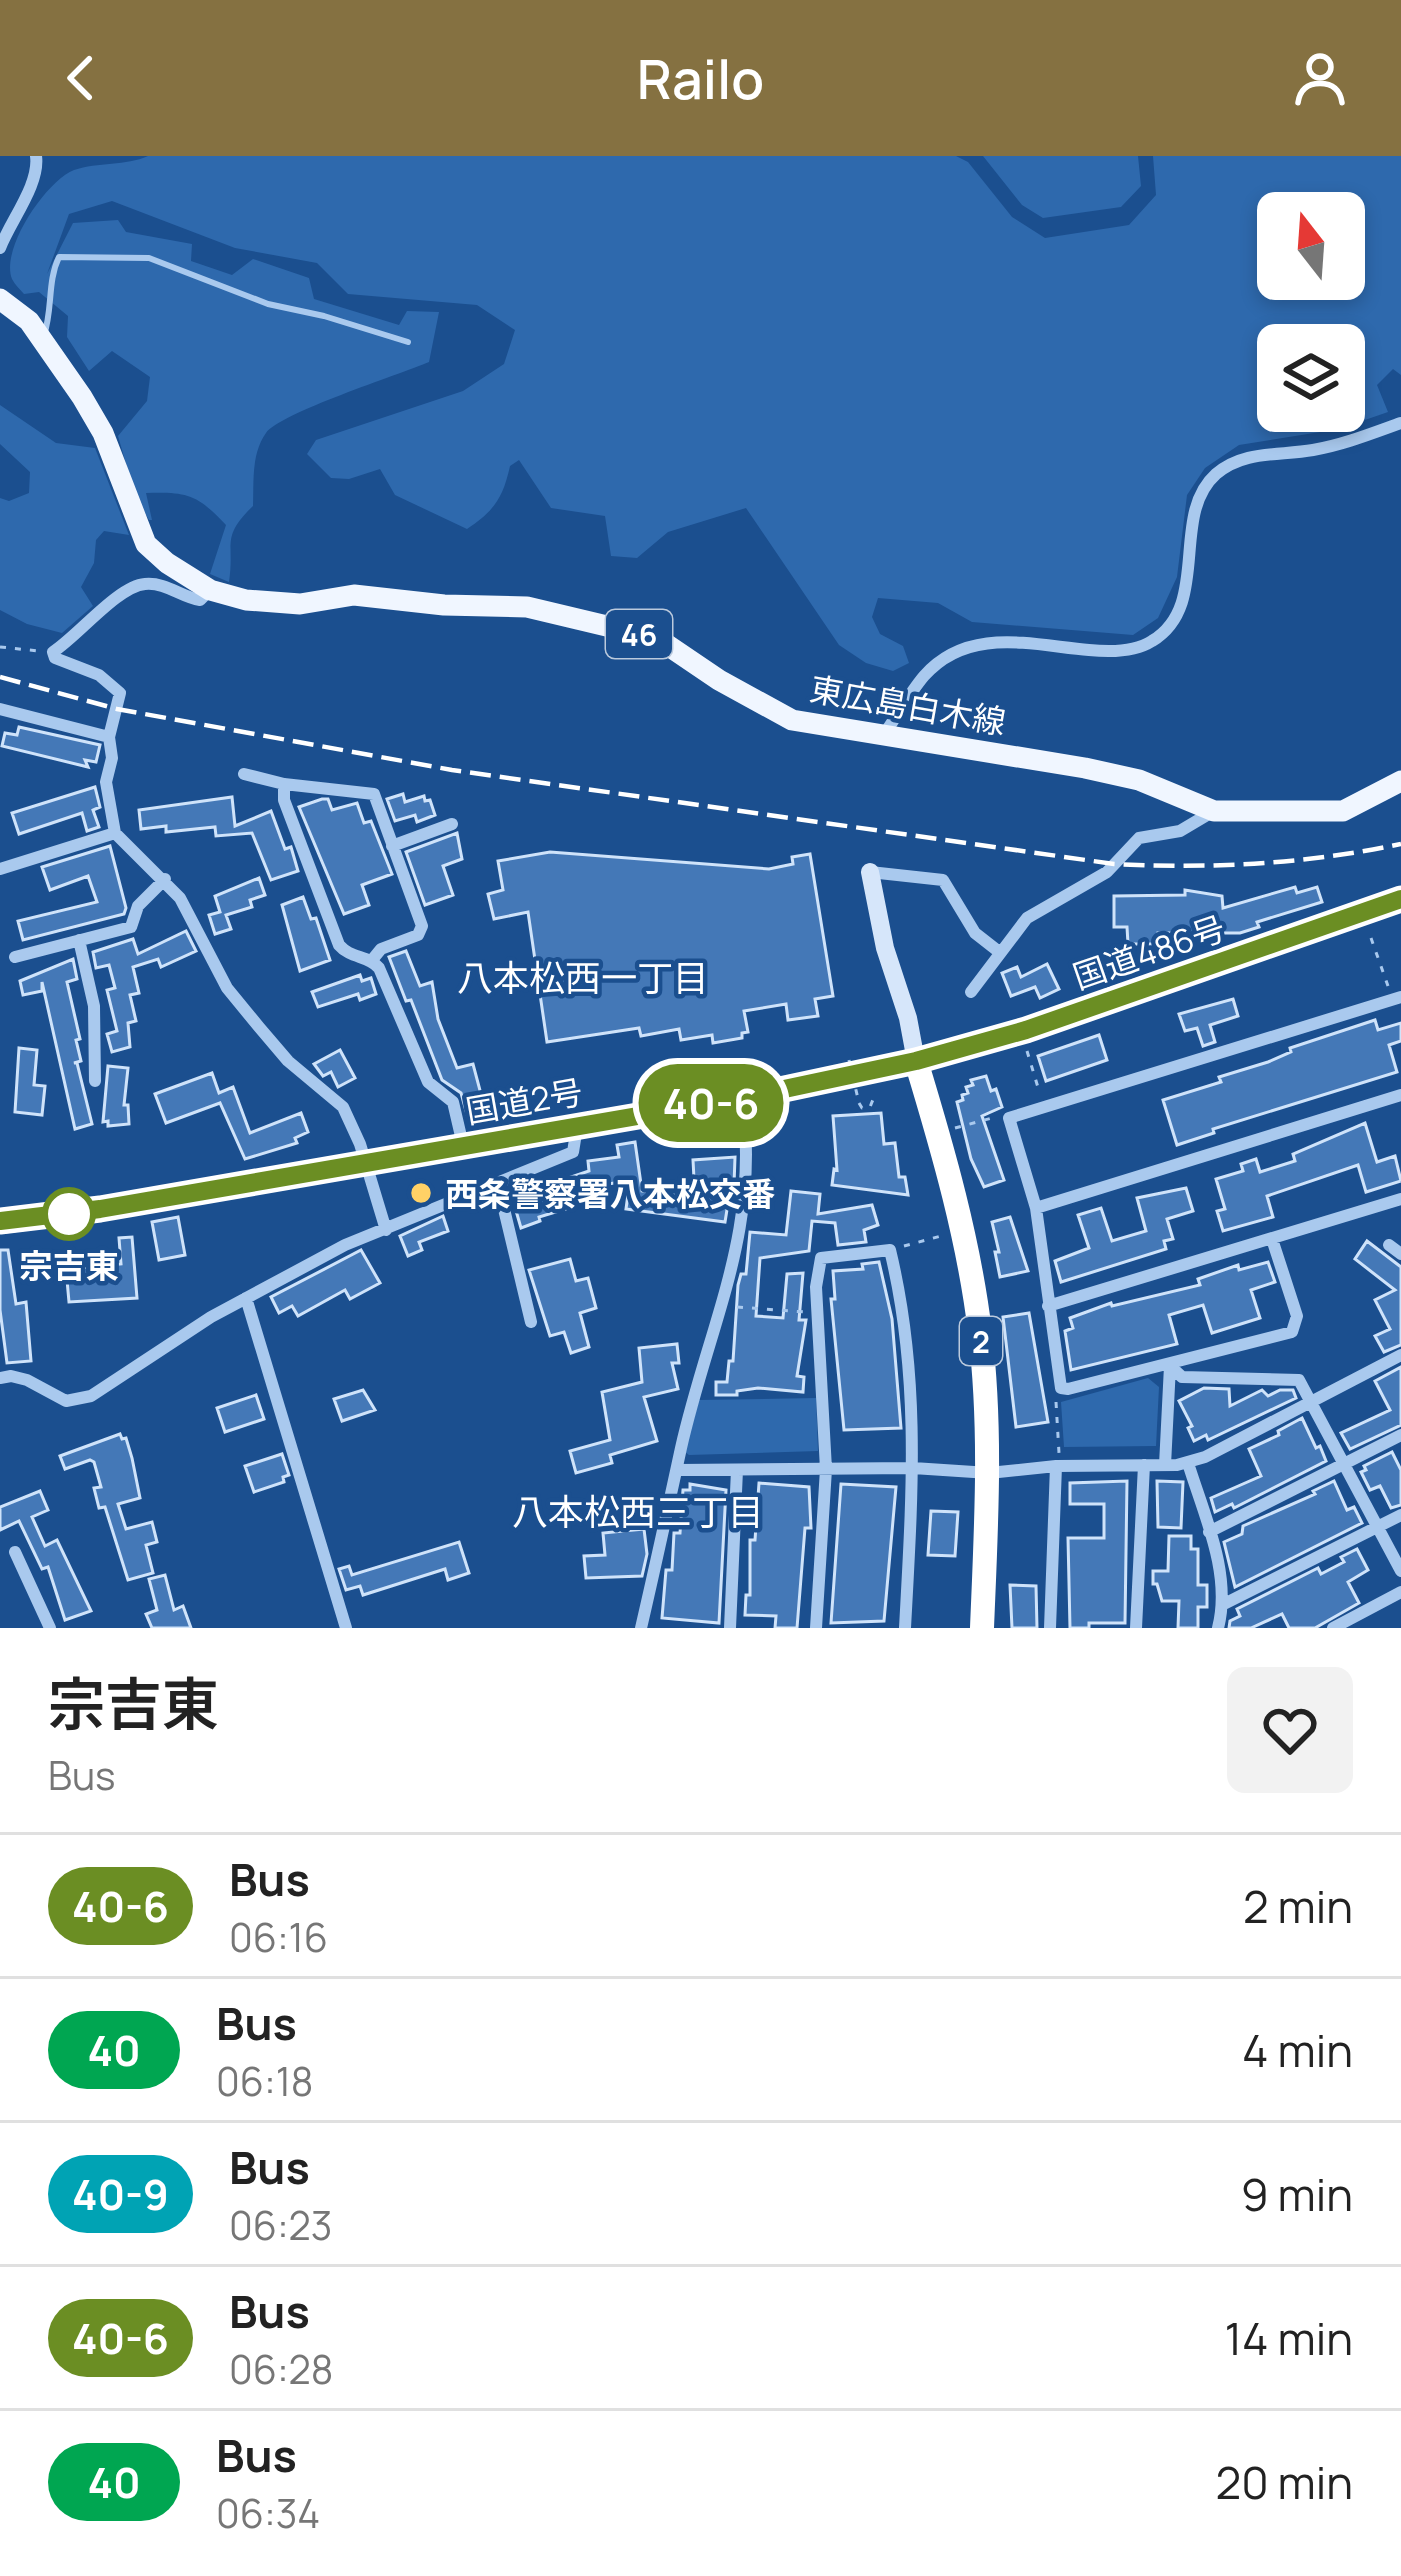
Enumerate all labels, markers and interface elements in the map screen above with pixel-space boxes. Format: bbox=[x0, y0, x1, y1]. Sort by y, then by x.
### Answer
text: Railo bbox=[637, 41, 764, 115]
icon: back bbox=[48, 45, 114, 111]
icon: person bbox=[1287, 45, 1353, 111]
north arrow bbox=[1257, 192, 1365, 300]
map controls bbox=[1257, 192, 1365, 432]
button: layers bbox=[1257, 324, 1365, 432]
road number: 46 bbox=[606, 610, 672, 658]
street label: 東広島白木線 bbox=[807, 666, 1009, 744]
street label: 国道486号 bbox=[1067, 905, 1231, 999]
district label: 八本松西一丁目 bbox=[457, 953, 709, 1002]
line badge: 40-6 bbox=[627, 1064, 795, 1142]
street label: 国道2号 bbox=[462, 1069, 586, 1133]
text: 40-6 bbox=[663, 1074, 759, 1132]
place label: 西条警察署八本松交番 bbox=[445, 1171, 775, 1216]
marker: 西条警察署八本松交番 bbox=[408, 1180, 434, 1206]
marker: 宗吉東 bbox=[44, 1189, 94, 1239]
place label: 宗吉東 bbox=[20, 1243, 119, 1288]
road number: 2 bbox=[960, 1317, 1002, 1365]
district label: 八本松西三丁目 bbox=[512, 1487, 764, 1536]
text: 宗吉東 bbox=[48, 1664, 219, 1742]
button: heart bbox=[1227, 1667, 1353, 1793]
text: Bus bbox=[48, 1748, 116, 1802]
text: Bus bbox=[229, 1848, 310, 1910]
text: 2 min bbox=[1243, 1875, 1353, 1937]
text: 40-6 bbox=[72, 1877, 169, 1935]
text: 06:16 bbox=[229, 1910, 328, 1964]
text: Bus bbox=[216, 1992, 297, 2054]
text: 4 min bbox=[1242, 2019, 1353, 2081]
text: 40 bbox=[87, 2021, 141, 2079]
text: 06:18 bbox=[216, 2054, 314, 2108]
text: Bus bbox=[229, 2136, 310, 2198]
text: 9 min bbox=[1241, 2163, 1353, 2225]
text: 40-9 bbox=[72, 2165, 169, 2223]
text: 06:23 bbox=[229, 2198, 332, 2252]
text: Bus bbox=[229, 2280, 310, 2342]
text: 14 min bbox=[1225, 2307, 1353, 2369]
text: 40-6 bbox=[72, 2309, 169, 2367]
text: 06:28 bbox=[229, 2342, 333, 2396]
text: Bus bbox=[216, 2424, 297, 2486]
text: 20 min bbox=[1216, 2451, 1353, 2513]
text: 40 bbox=[87, 2453, 141, 2511]
text: 06:34 bbox=[216, 2486, 320, 2540]

